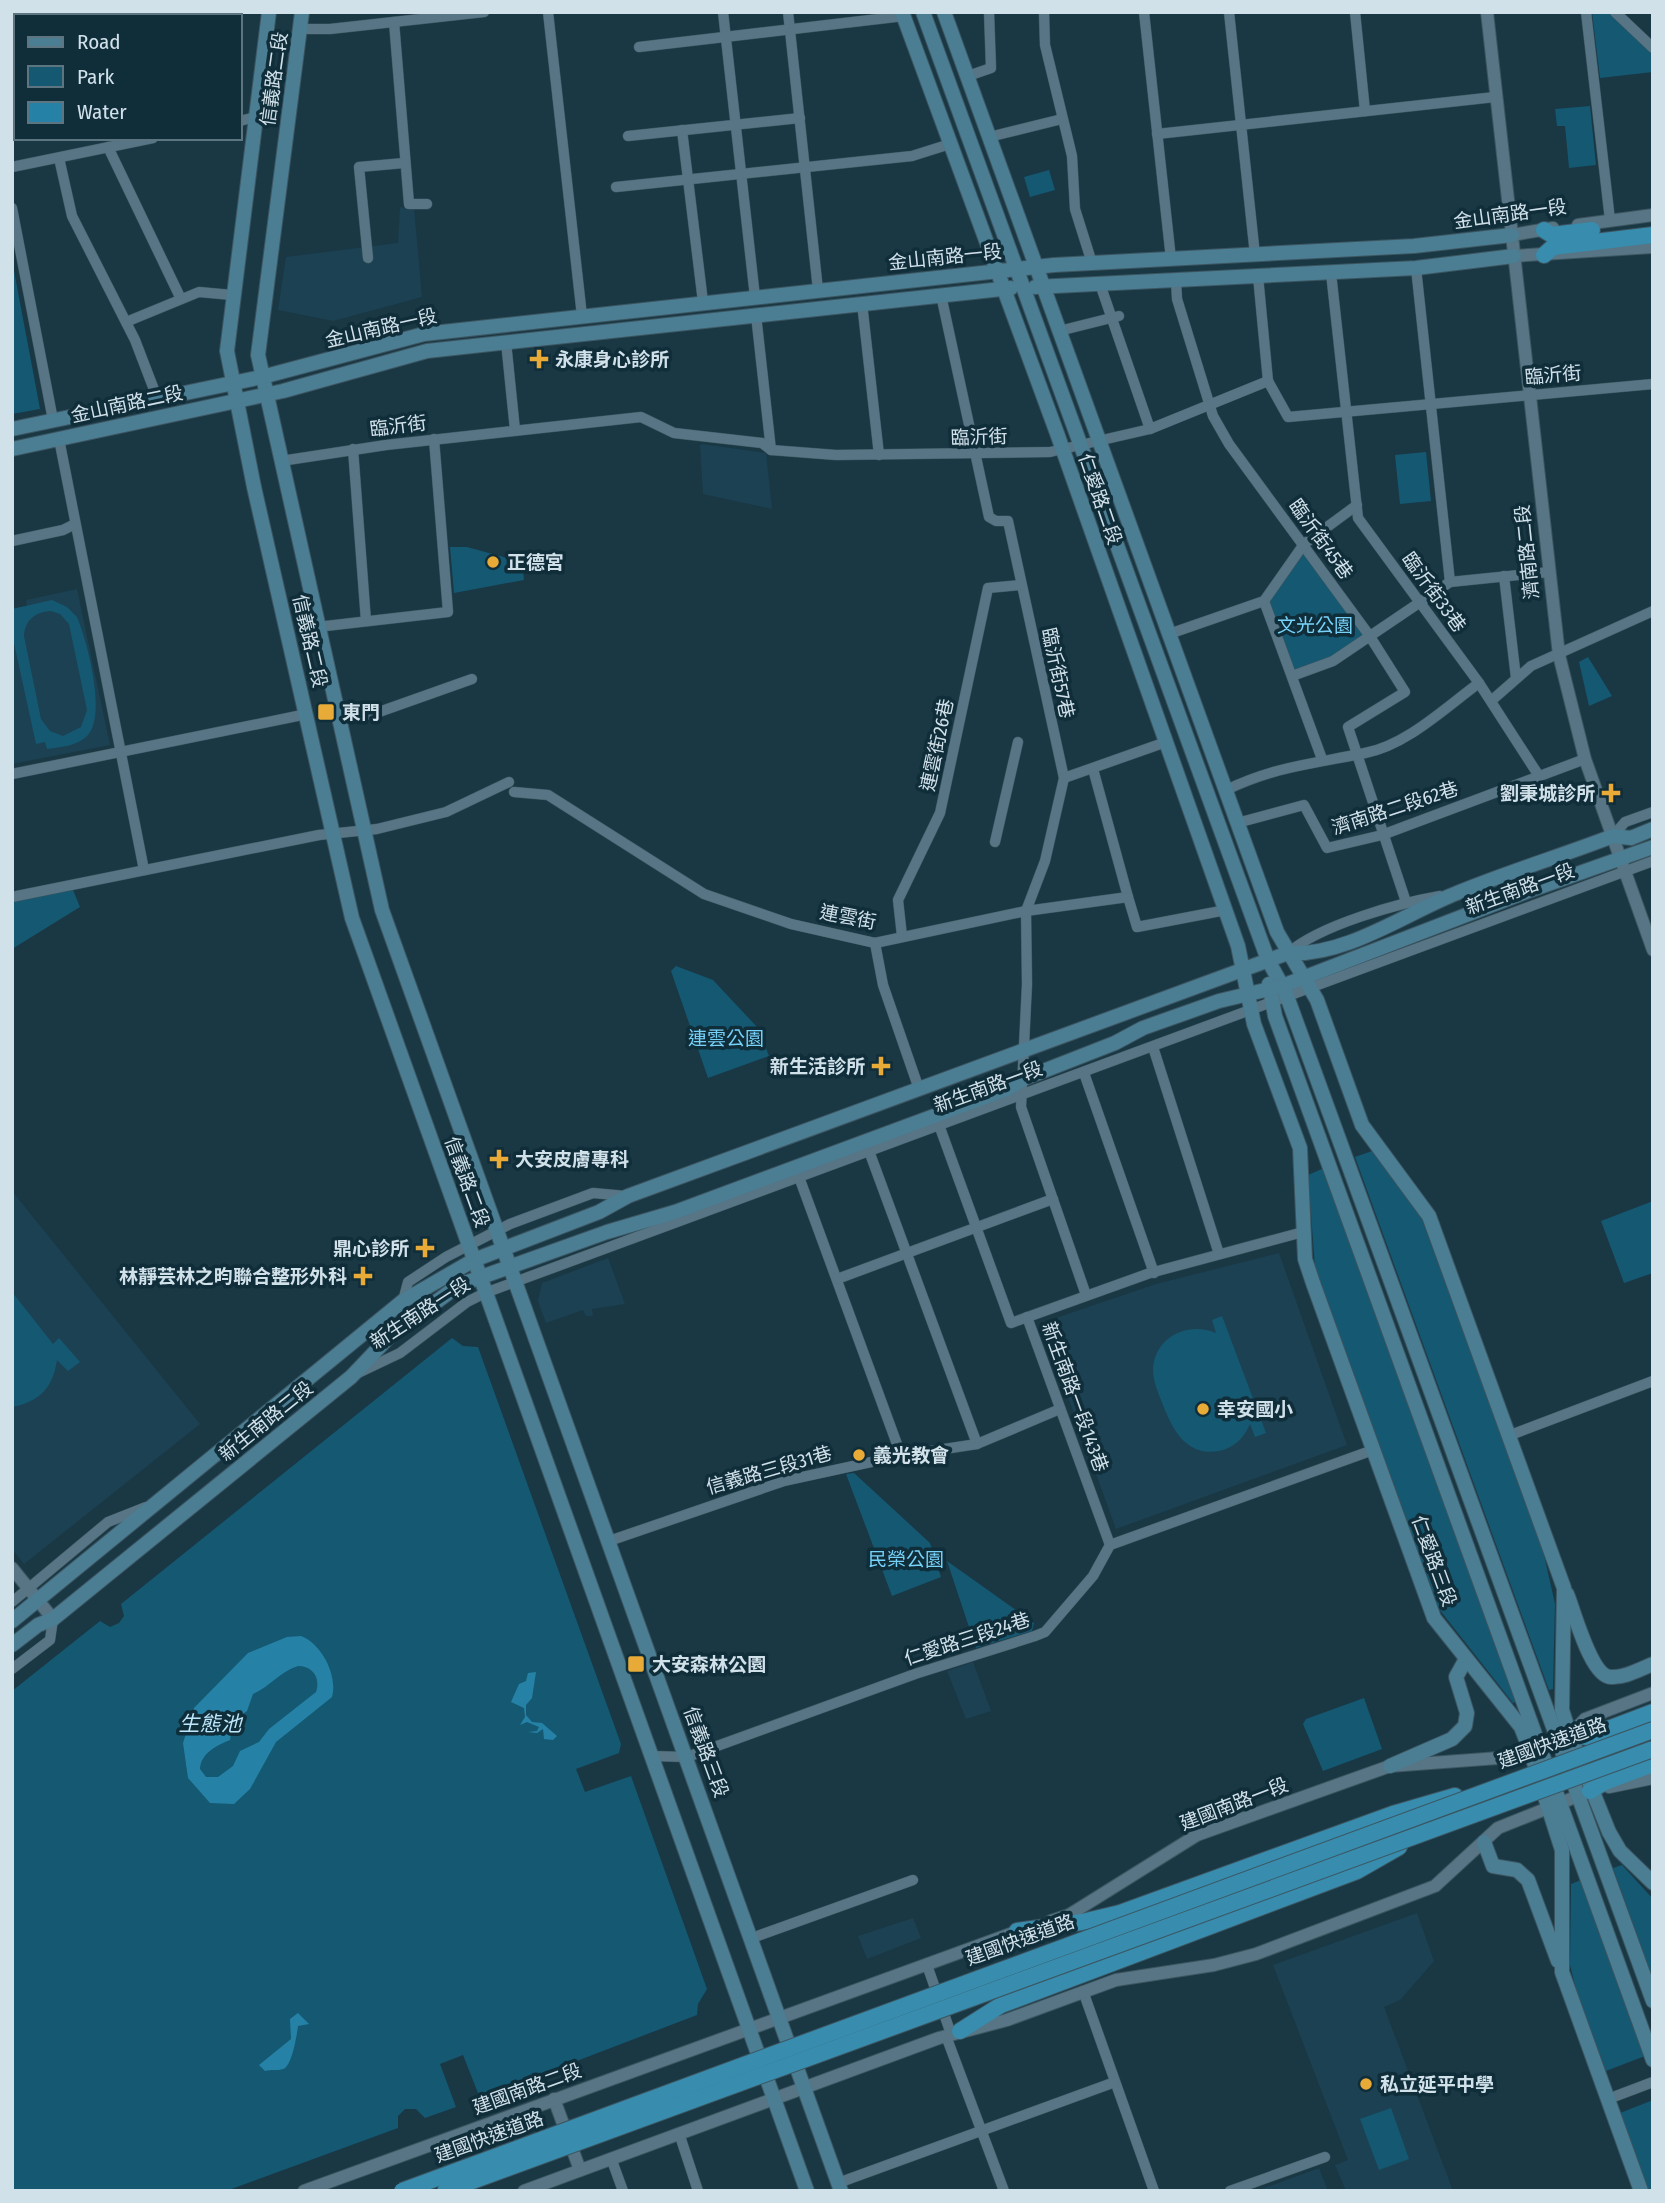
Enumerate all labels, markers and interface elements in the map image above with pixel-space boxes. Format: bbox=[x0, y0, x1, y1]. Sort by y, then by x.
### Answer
legend bbox=[14, 14, 242, 140]
text: Road bbox=[77, 29, 121, 55]
street label: 信義路二段 bbox=[256, 30, 292, 128]
text: Park bbox=[77, 64, 115, 90]
text: Water bbox=[77, 99, 127, 125]
street label: 金山南路一段 bbox=[1452, 195, 1568, 233]
street label: 金山南路一段 bbox=[887, 240, 1003, 274]
street label: 金山南路一段 bbox=[323, 304, 439, 352]
place label: 永康身心診所 bbox=[555, 348, 669, 371]
marker: 永康身心診所 bbox=[529, 349, 549, 369]
street label: 臨沂街 bbox=[1524, 361, 1582, 389]
street label: 金山南路二段 bbox=[69, 381, 185, 427]
street label: 臨沂街 bbox=[368, 411, 428, 441]
street label: 臨沂街 bbox=[950, 425, 1008, 449]
street label: 仁愛路二段 bbox=[1074, 450, 1126, 548]
street label: 臨沂街45巷 bbox=[1284, 494, 1358, 584]
street label: 濟南路二段 bbox=[1511, 504, 1543, 600]
street label: 臨沂街33巷 bbox=[1397, 548, 1471, 636]
place label: 正德宮 bbox=[507, 551, 564, 574]
marker: 正德宮 bbox=[485, 554, 501, 570]
street label: 信義路二段 bbox=[288, 592, 332, 690]
park label: 文光公園 bbox=[1277, 614, 1353, 637]
street label: 臨沂街57巷 bbox=[1037, 626, 1079, 720]
street label: 連雲街26巷 bbox=[916, 697, 958, 793]
place label: 東門 bbox=[342, 701, 380, 724]
marker: 東門 bbox=[316, 702, 336, 722]
street label: 濟南路二段62巷 bbox=[1329, 777, 1461, 839]
place label: 劉秉城診所 bbox=[1500, 782, 1595, 805]
marker: 劉秉城診所 bbox=[1601, 783, 1621, 803]
street label: 新生南路一段 bbox=[1462, 859, 1578, 919]
street label: 連雲街 bbox=[818, 900, 878, 934]
park label: 連雲公園 bbox=[688, 1027, 764, 1050]
place label: 新生活診所 bbox=[770, 1055, 865, 1078]
marker: 新生活診所 bbox=[871, 1056, 891, 1076]
street label: 新生南路一段 bbox=[930, 1057, 1046, 1117]
street label: 信義路二段 bbox=[440, 1133, 494, 1231]
place label: 大安皮膚專科 bbox=[515, 1148, 629, 1171]
marker: 大安皮膚專科 bbox=[489, 1149, 509, 1169]
place label: 鼎心診所 bbox=[333, 1237, 409, 1260]
marker: 鼎心診所 bbox=[415, 1238, 435, 1258]
place label: 林靜芸林之昀聯合整形外科 bbox=[119, 1265, 347, 1288]
marker: 林靜芸林之昀聯合整形外科 bbox=[353, 1266, 373, 1286]
street label: 新生南路一段 bbox=[366, 1272, 474, 1354]
street label: 新生南路一段143巷 bbox=[1037, 1319, 1113, 1475]
street label: 新生南路二段 bbox=[214, 1376, 318, 1466]
place label: 幸安國小 bbox=[1217, 1398, 1293, 1421]
marker: 幸安國小 bbox=[1195, 1401, 1211, 1417]
street label: 信義路三段31巷 bbox=[704, 1441, 834, 1499]
place label: 義光教會 bbox=[873, 1444, 949, 1467]
marker: 義光教會 bbox=[851, 1447, 867, 1463]
street label: 仁愛路三段 bbox=[1407, 1512, 1461, 1610]
park label: 民榮公園 bbox=[868, 1548, 944, 1571]
street label: 仁愛路三段24巷 bbox=[901, 1608, 1033, 1670]
place label: 大安森林公園 bbox=[652, 1653, 766, 1676]
marker: 大安森林公園 bbox=[626, 1654, 646, 1674]
street label: 信義路三段 bbox=[679, 1703, 733, 1801]
water label: 生態池 bbox=[179, 1711, 243, 1737]
street label: 建國快速道路 bbox=[1494, 1713, 1610, 1773]
street label: 建國南路一段 bbox=[1177, 1773, 1291, 1835]
street label: 建國快速道路 bbox=[962, 1910, 1078, 1970]
street label: 建國南路二段 bbox=[469, 2059, 585, 2119]
place label: 私立延平中學 bbox=[1380, 2073, 1494, 2096]
marker: 私立延平中學 bbox=[1358, 2076, 1374, 2092]
street label: 建國快速道路 bbox=[431, 2107, 547, 2167]

